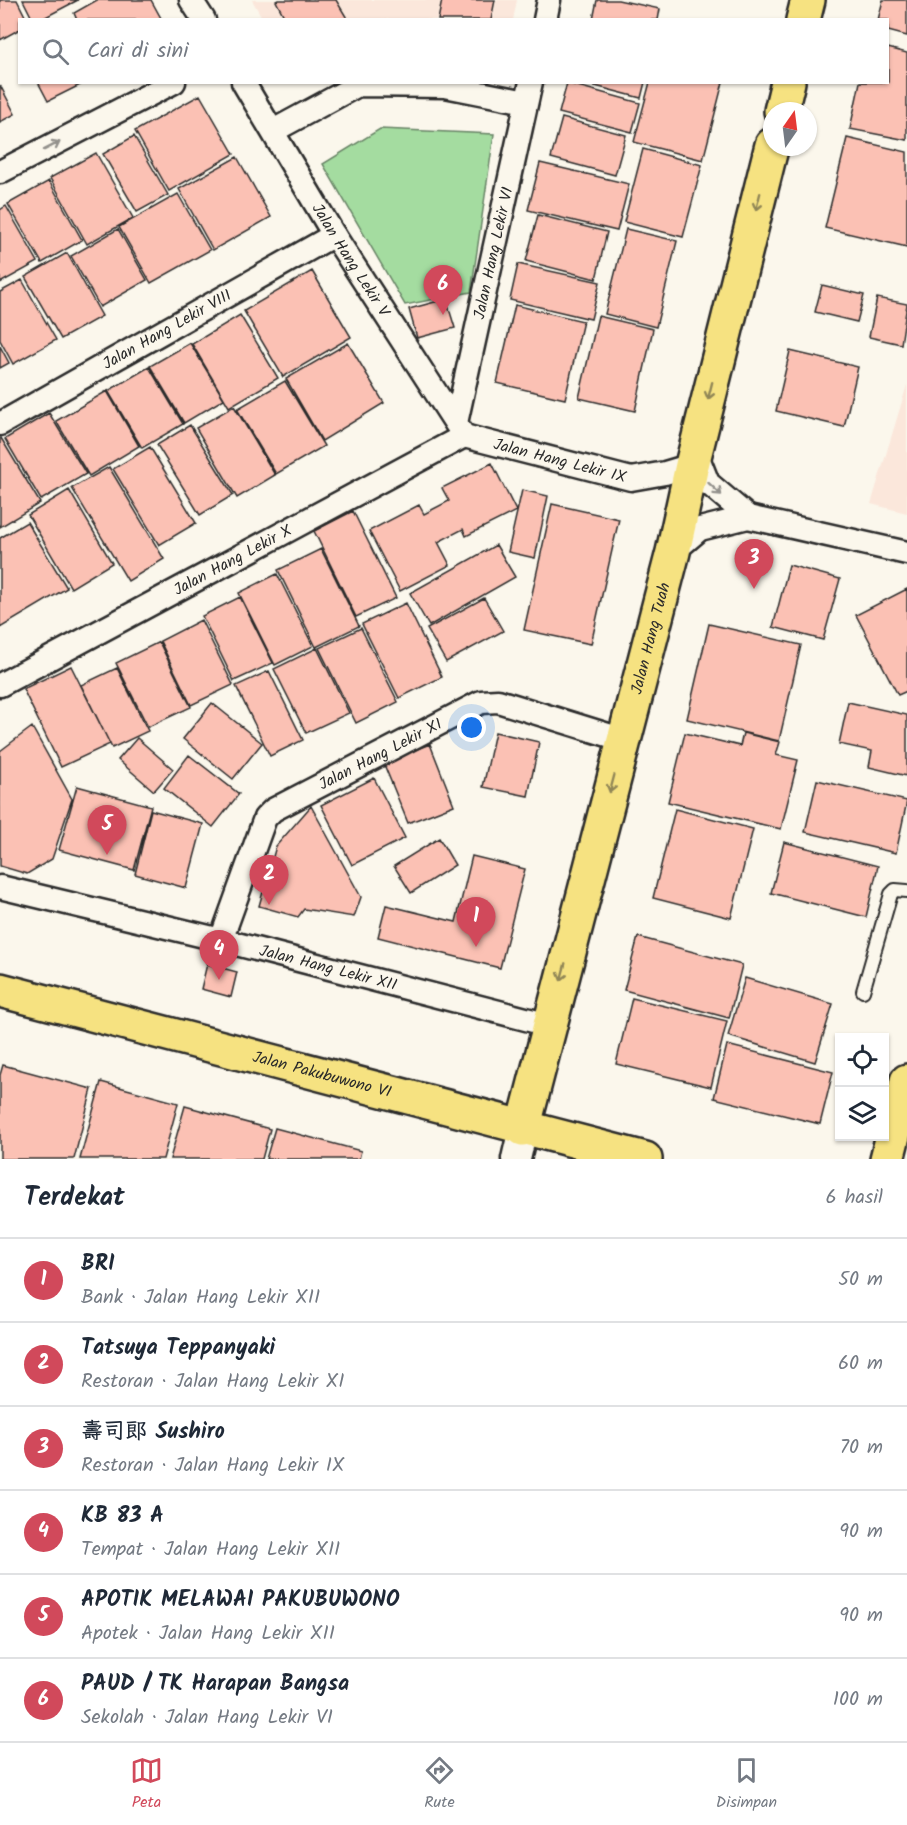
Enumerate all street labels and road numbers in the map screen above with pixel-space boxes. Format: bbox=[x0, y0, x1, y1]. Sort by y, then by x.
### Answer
street label: Jalan Hang Lekir VI bbox=[467, 185, 520, 322]
street label: Jalan Hang Lekir V bbox=[305, 199, 397, 323]
street label: Jalan Hang Lekir VIII bbox=[98, 283, 236, 376]
street label: Jalan Hang Lekir IX bbox=[491, 432, 630, 490]
street label: Jalan Hang Lekir X bbox=[169, 518, 297, 602]
street label: Jalan Hang Tuah bbox=[624, 580, 677, 697]
street label: Jalan Hang Lekir XI bbox=[314, 712, 447, 797]
street label: Jalan Hang Lekir XII bbox=[257, 938, 400, 998]
street label: Jalan Pakubuwono VI bbox=[250, 1044, 394, 1105]

